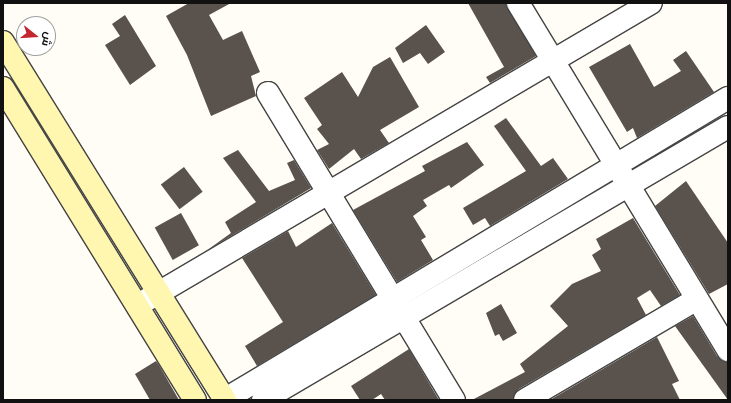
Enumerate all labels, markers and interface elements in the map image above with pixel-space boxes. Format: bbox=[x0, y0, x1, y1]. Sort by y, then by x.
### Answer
north arrow bbox=[16, 16, 56, 56]
text: ش bbox=[37, 30, 57, 49]

